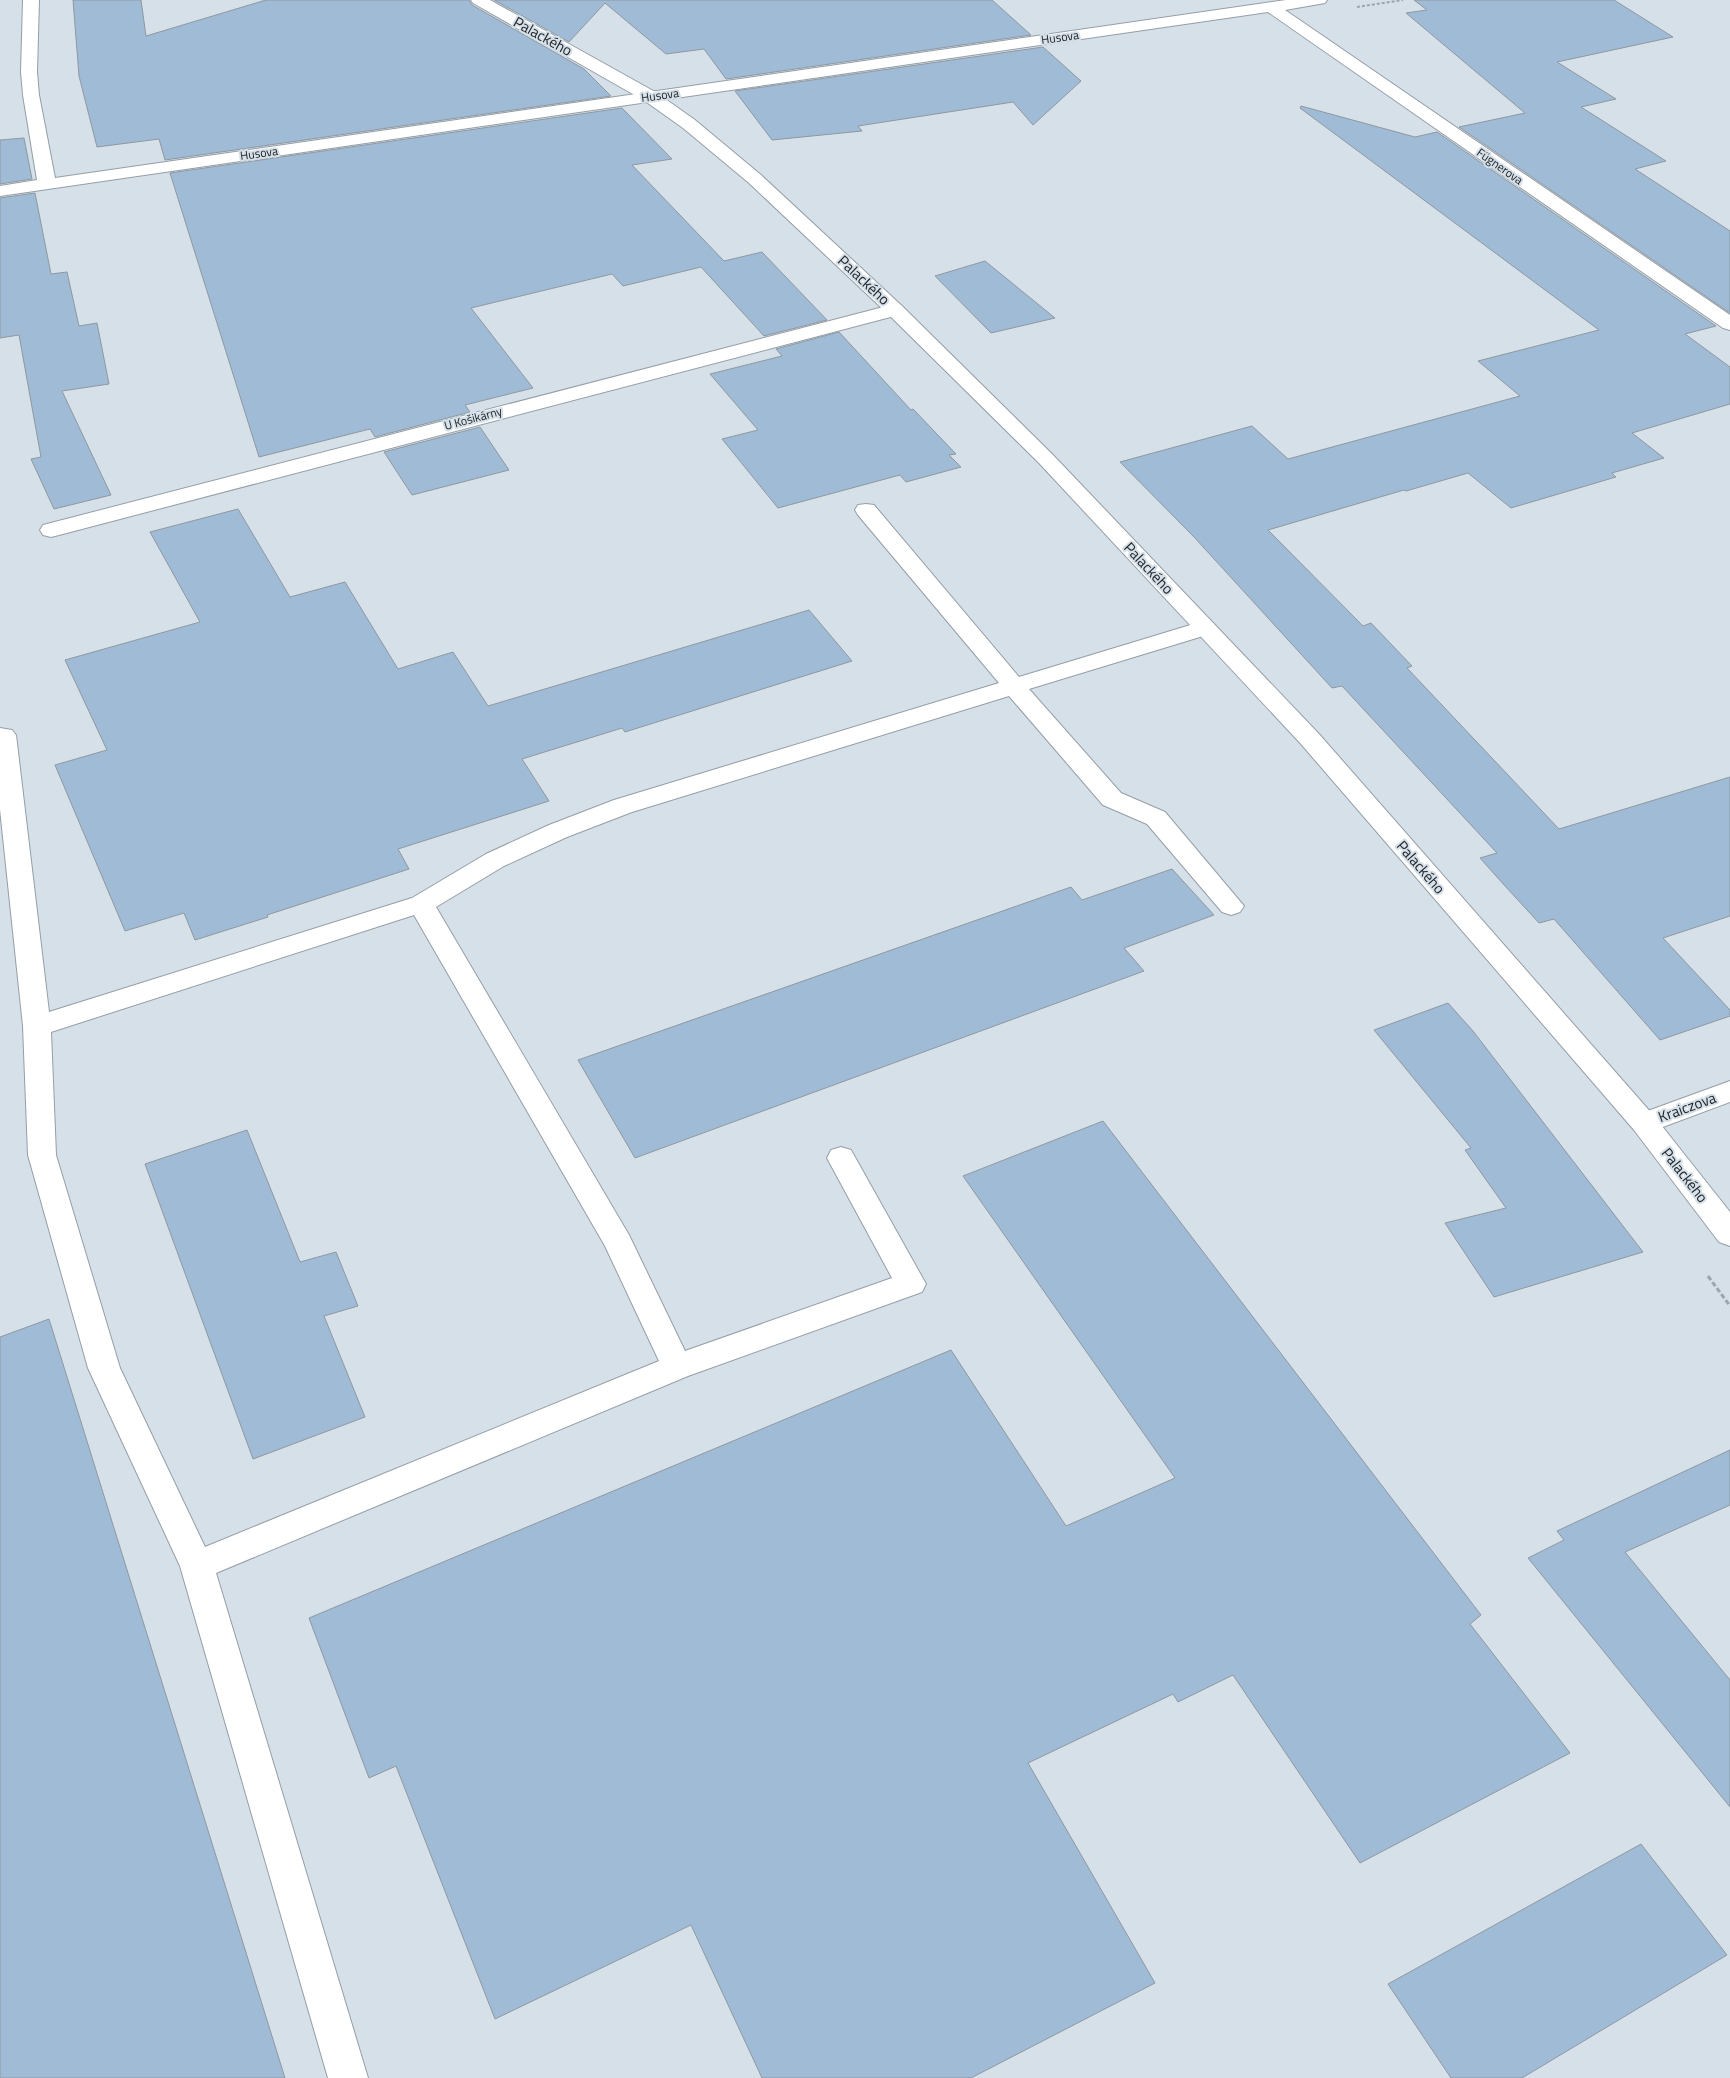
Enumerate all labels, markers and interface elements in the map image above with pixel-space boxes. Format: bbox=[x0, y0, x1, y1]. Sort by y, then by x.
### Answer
street label: Palackého bbox=[509, 10, 577, 62]
street label: Husova bbox=[1040, 25, 1080, 49]
street label: Husova bbox=[640, 83, 680, 107]
street label: Husova bbox=[239, 141, 279, 165]
street label: Fügnerova bbox=[1473, 143, 1527, 189]
street label: Palackého bbox=[833, 250, 895, 310]
street label: U Košikárny bbox=[442, 401, 504, 435]
street label: Palackého bbox=[1119, 537, 1179, 599]
street label: Palackého bbox=[1391, 835, 1451, 899]
street label: Kraiczova bbox=[1655, 1086, 1720, 1128]
street label: Palackého bbox=[1656, 1143, 1714, 1208]

